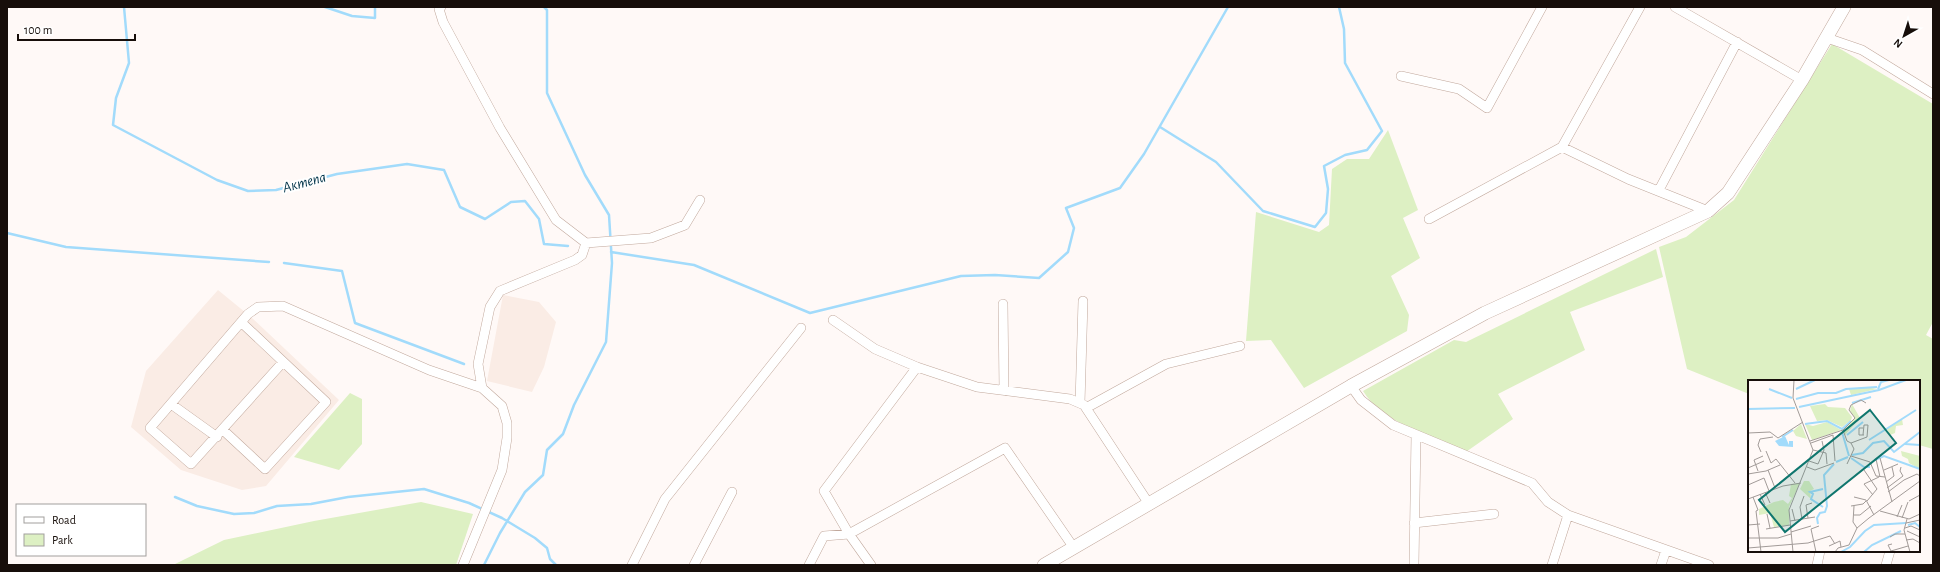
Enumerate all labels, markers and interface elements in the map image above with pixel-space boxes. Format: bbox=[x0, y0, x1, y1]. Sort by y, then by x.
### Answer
scale bar bbox=[18, 16, 135, 42]
north arrow bbox=[1884, 16, 1924, 56]
text: 100 m bbox=[24, 24, 52, 36]
text: N bbox=[1892, 37, 1904, 50]
water label: Актепа bbox=[280, 170, 327, 196]
inset map bbox=[1748, 380, 1920, 552]
legend bbox=[16, 504, 146, 556]
text: Road bbox=[52, 514, 76, 526]
text: Park bbox=[52, 534, 73, 546]

